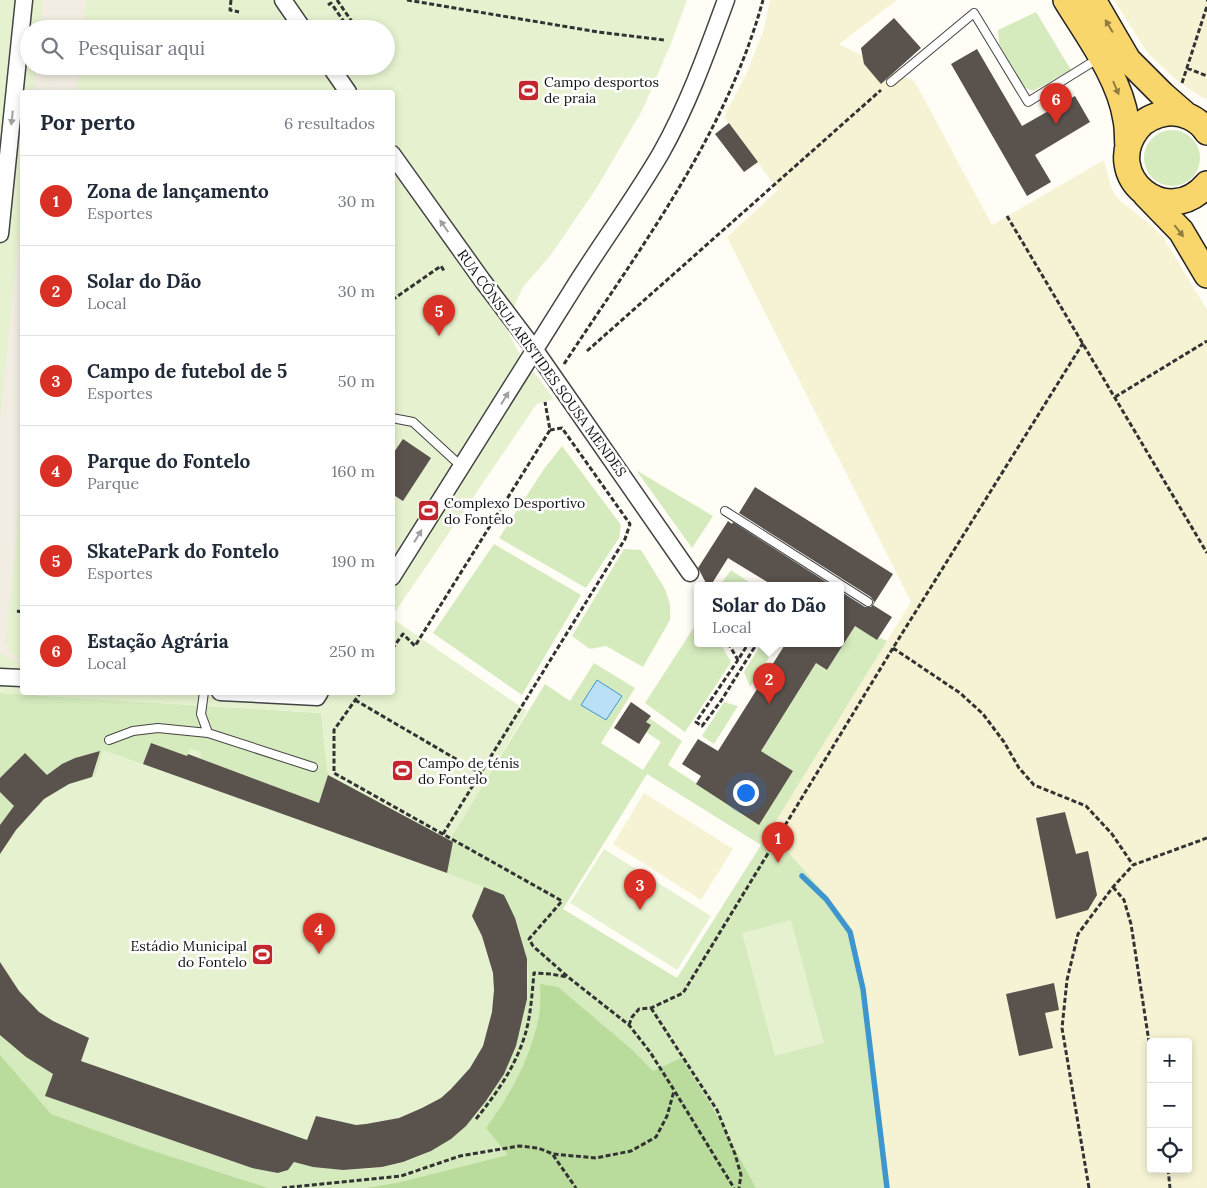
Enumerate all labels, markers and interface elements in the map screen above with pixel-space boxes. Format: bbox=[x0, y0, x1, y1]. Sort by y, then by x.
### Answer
search box bbox=[20, 20, 395, 75]
one-way arrow bbox=[1104, 20, 1113, 33]
icon: search bbox=[38, 34, 66, 62]
text: Pesquisar aqui bbox=[78, 36, 205, 60]
place label: Campo desportos de praia bbox=[544, 73, 659, 107]
sports icon: Campo desportos de praia bbox=[516, 78, 540, 102]
one-way arrow bbox=[1112, 81, 1120, 96]
pin: 6 bbox=[1040, 83, 1072, 124]
text: Por perto bbox=[40, 109, 135, 136]
one-way arrow bbox=[8, 110, 16, 126]
text: 6 resultados bbox=[284, 113, 375, 133]
text: Zona de lançamento bbox=[87, 179, 269, 203]
text: 1 bbox=[53, 191, 59, 211]
text: 30 m bbox=[338, 191, 375, 211]
text: Esportes bbox=[87, 203, 153, 223]
one-way arrow bbox=[438, 220, 449, 233]
one-way arrow bbox=[1174, 224, 1185, 237]
street label: RUA CÔNSUL ARISTIDES SOUSA MENDES bbox=[453, 246, 631, 480]
text: Solar do Dão bbox=[87, 269, 201, 293]
text: 2 bbox=[52, 281, 60, 301]
text: 30 m bbox=[338, 281, 375, 301]
text: Local bbox=[87, 293, 127, 313]
pin: 5 bbox=[423, 295, 455, 336]
text: Campo de futebol de 5 bbox=[87, 359, 287, 383]
text: 3 bbox=[52, 371, 60, 391]
text: 50 m bbox=[338, 371, 375, 391]
text: Esportes bbox=[87, 383, 153, 403]
one-way arrow bbox=[500, 391, 509, 404]
text: Parque do Fontelo bbox=[87, 449, 250, 473]
text: 4 bbox=[52, 461, 60, 481]
text: 160 m bbox=[331, 461, 375, 481]
text: Parque bbox=[87, 473, 139, 493]
place label: Complexo Desportivo do Fontelo bbox=[444, 494, 585, 528]
sports icon: Complexo Desportivo do Fontelo bbox=[416, 499, 440, 523]
one-way arrow bbox=[414, 529, 423, 542]
text: SkatePark do Fontelo bbox=[87, 539, 279, 563]
text: 5 bbox=[52, 551, 60, 571]
text: 190 m bbox=[331, 551, 375, 571]
text: Esportes bbox=[87, 563, 153, 583]
popup bbox=[694, 582, 844, 647]
text: Solar do Dão bbox=[712, 593, 826, 617]
text: Local bbox=[712, 617, 752, 637]
text: Estação Agrária bbox=[87, 629, 229, 653]
text: 6 bbox=[51, 641, 61, 661]
text: 250 m bbox=[329, 641, 375, 661]
text: Local bbox=[87, 653, 127, 673]
pin: 2 bbox=[753, 663, 785, 704]
place label: Campo de ténis do Fontelo bbox=[418, 754, 519, 788]
sports icon: Campo de ténis do Fontelo bbox=[390, 759, 414, 783]
your location bbox=[733, 780, 759, 806]
pin: 1 bbox=[762, 822, 794, 863]
pin: 3 bbox=[624, 869, 656, 910]
pin: 4 bbox=[303, 913, 335, 954]
place label: Estádio Municipal do Fontelo bbox=[131, 937, 247, 971]
sports icon: Estádio Municipal do Fontelo bbox=[251, 942, 275, 966]
map controls bbox=[1147, 1038, 1192, 1173]
button: + bbox=[1147, 1038, 1192, 1083]
button: − bbox=[1147, 1083, 1192, 1128]
button: locate bbox=[1147, 1128, 1192, 1173]

